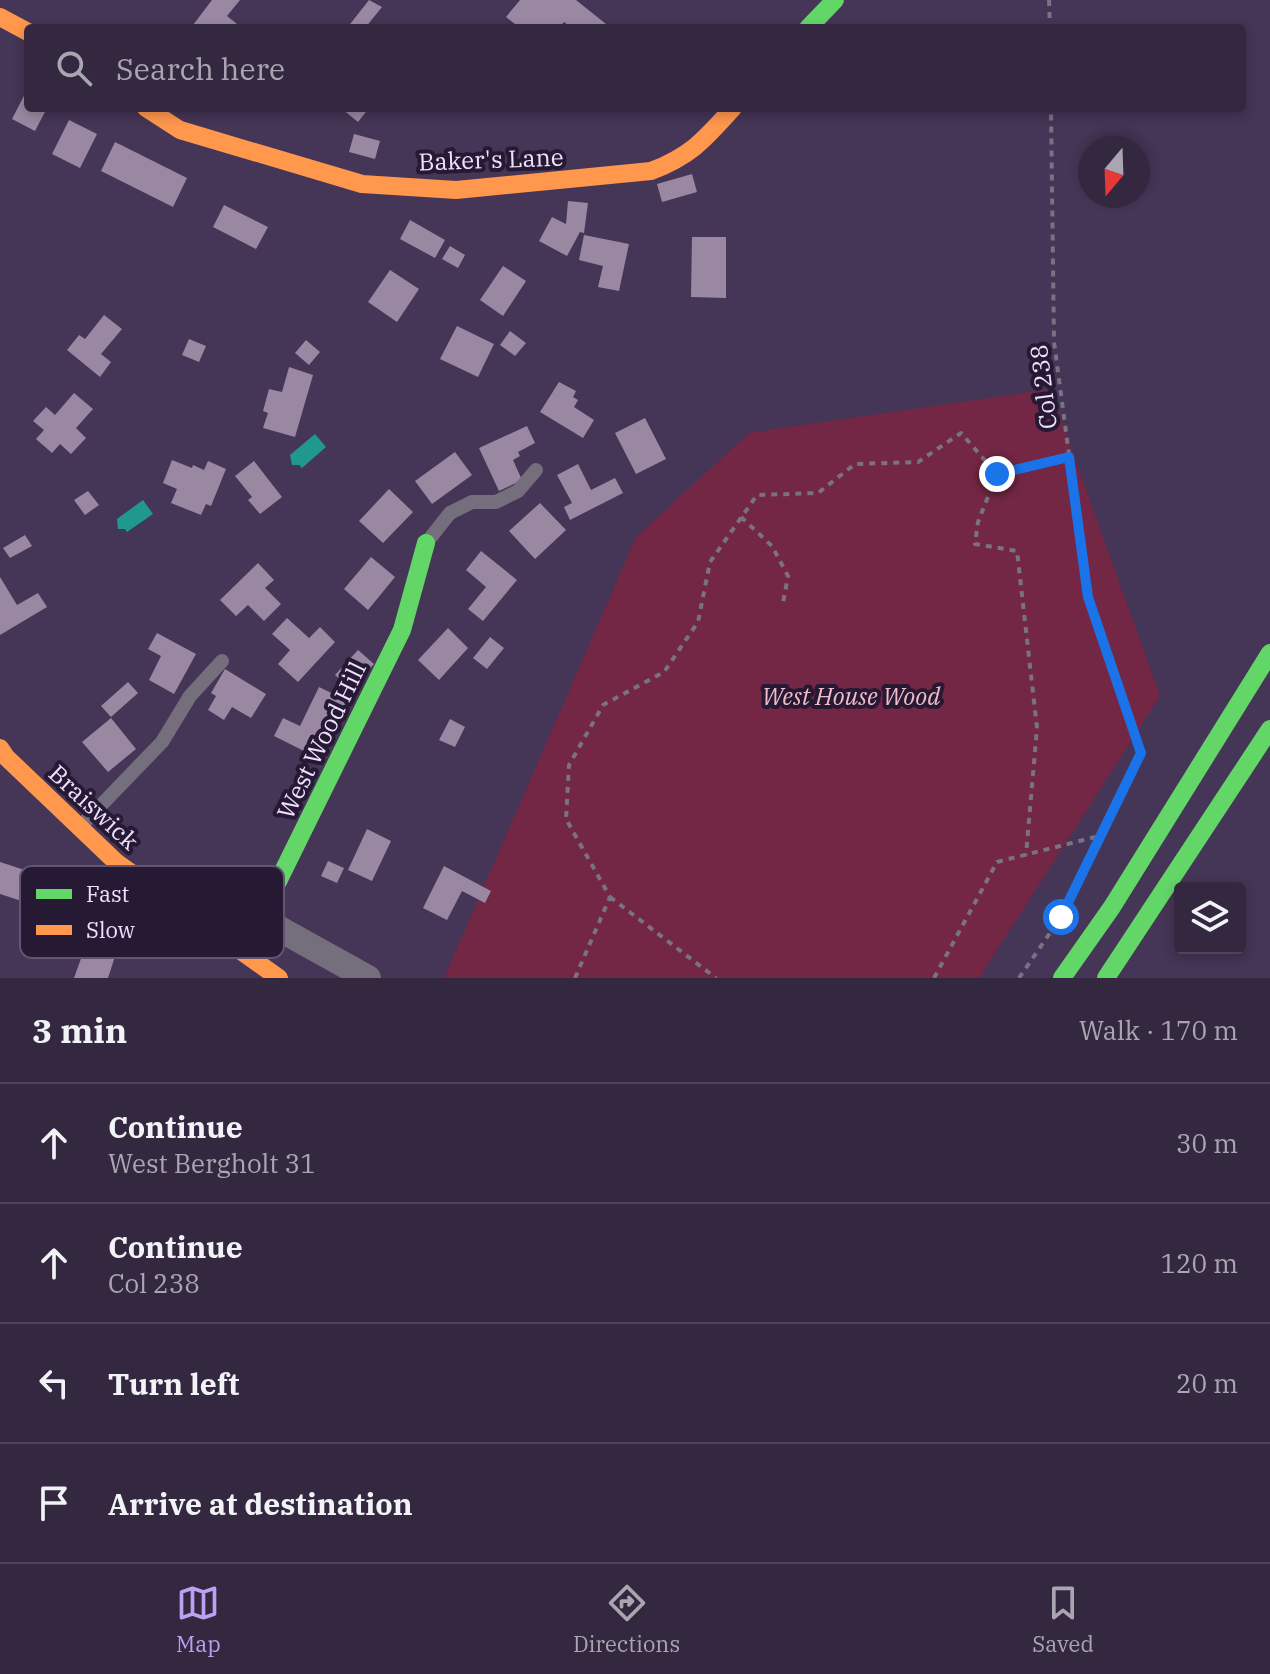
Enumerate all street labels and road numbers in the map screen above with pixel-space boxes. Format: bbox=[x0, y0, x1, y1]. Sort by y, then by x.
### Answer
street label: Baker's Lane bbox=[418, 140, 564, 178]
street label: Col 238 bbox=[1022, 343, 1064, 431]
street label: West Wood Hill bbox=[269, 656, 373, 824]
street label: Braiswick bbox=[42, 757, 146, 857]

